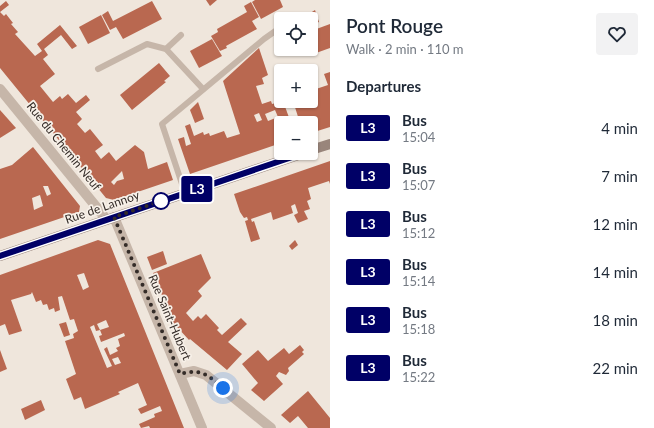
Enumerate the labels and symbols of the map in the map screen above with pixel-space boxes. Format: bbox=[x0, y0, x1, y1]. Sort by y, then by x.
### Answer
street label: Rue du Chemin Neuf bbox=[24, 99, 105, 194]
line badge: L3 bbox=[179, 176, 215, 202]
street label: Rue de Lannoy bbox=[63, 187, 142, 227]
unlabelled marker bbox=[152, 192, 170, 210]
street label: Rue Saint-Hubert bbox=[145, 272, 195, 363]
your location bbox=[213, 378, 233, 398]

